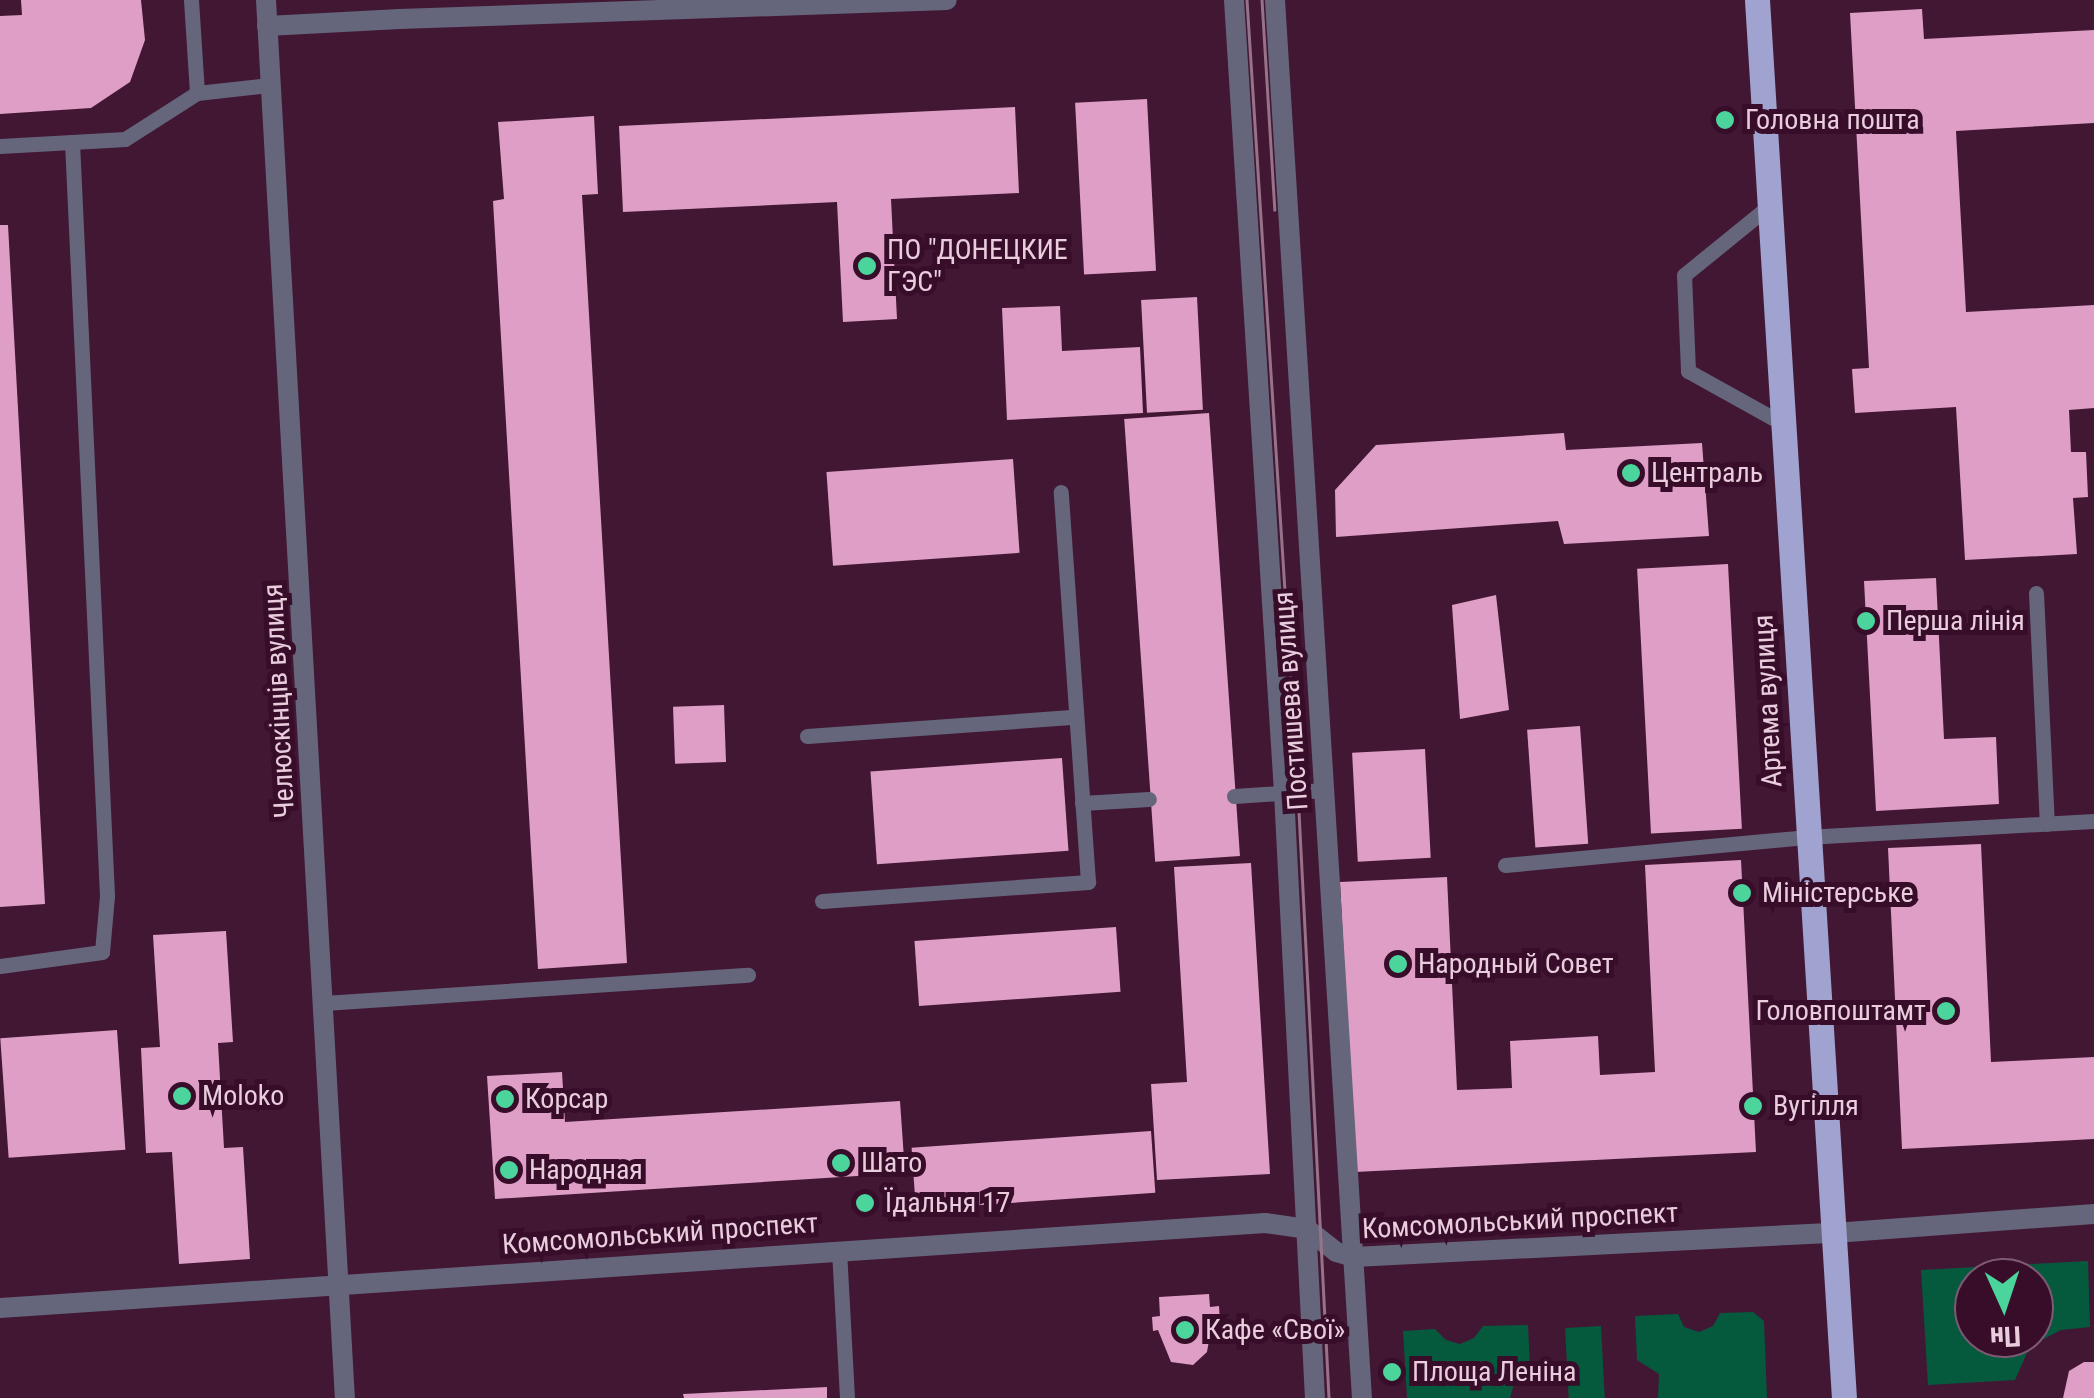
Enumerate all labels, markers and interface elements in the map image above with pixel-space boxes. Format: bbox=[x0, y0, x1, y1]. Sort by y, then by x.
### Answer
place label: Головна пошта bbox=[1745, 103, 1920, 137]
marker: Головна пошта bbox=[1714, 109, 1736, 131]
place label: ПО "ДОНЕЦКИЕ ГЭС" bbox=[887, 233, 1068, 299]
marker: ПО "ДОНЕЦКИЕ ГЭС" bbox=[856, 255, 878, 277]
place label: Централь bbox=[1651, 456, 1763, 490]
marker: Централь bbox=[1620, 462, 1642, 484]
street label: Челюскінців вулиця bbox=[256, 583, 302, 819]
street label: Постишева вулиця bbox=[1267, 590, 1315, 812]
place label: Перша лінія bbox=[1886, 604, 2025, 638]
marker: Перша лінія bbox=[1855, 610, 1877, 632]
street label: Артема вулиця bbox=[1747, 614, 1789, 788]
place label: Міністерське bbox=[1762, 876, 1914, 910]
marker: Міністерське bbox=[1731, 882, 1753, 904]
place label: Народный Совет bbox=[1418, 947, 1614, 981]
marker: Народный Совет bbox=[1387, 953, 1409, 975]
place label: Головпоштамт bbox=[1755, 994, 1926, 1028]
marker: Головпоштамт bbox=[1935, 1000, 1957, 1022]
place label: Moloko bbox=[202, 1079, 284, 1113]
place label: Корсар bbox=[525, 1082, 608, 1116]
marker: Moloko bbox=[171, 1085, 193, 1107]
marker: Корсар bbox=[494, 1088, 516, 1110]
place label: Вугілля bbox=[1773, 1089, 1859, 1123]
marker: Вугілля bbox=[1742, 1095, 1764, 1117]
place label: Шато bbox=[861, 1146, 922, 1180]
marker: Шато bbox=[830, 1152, 852, 1174]
place label: Народная bbox=[529, 1153, 643, 1187]
marker: Народная bbox=[498, 1159, 520, 1181]
place label: Їдальня 17 bbox=[885, 1186, 1010, 1220]
marker: Їдальня 17 bbox=[854, 1192, 876, 1214]
street label: Комсомольський проспект bbox=[1361, 1196, 1679, 1246]
street label: Комсомольський проспект bbox=[501, 1206, 819, 1262]
north arrow bbox=[1954, 1258, 2054, 1358]
place label: Кафе «Свої» bbox=[1205, 1313, 1345, 1347]
marker: Кафе «Свої» bbox=[1174, 1319, 1196, 1341]
text: Пн bbox=[1989, 1319, 2022, 1354]
place label: Площа Леніна bbox=[1412, 1355, 1576, 1389]
marker: Площа Леніна bbox=[1381, 1361, 1403, 1383]

